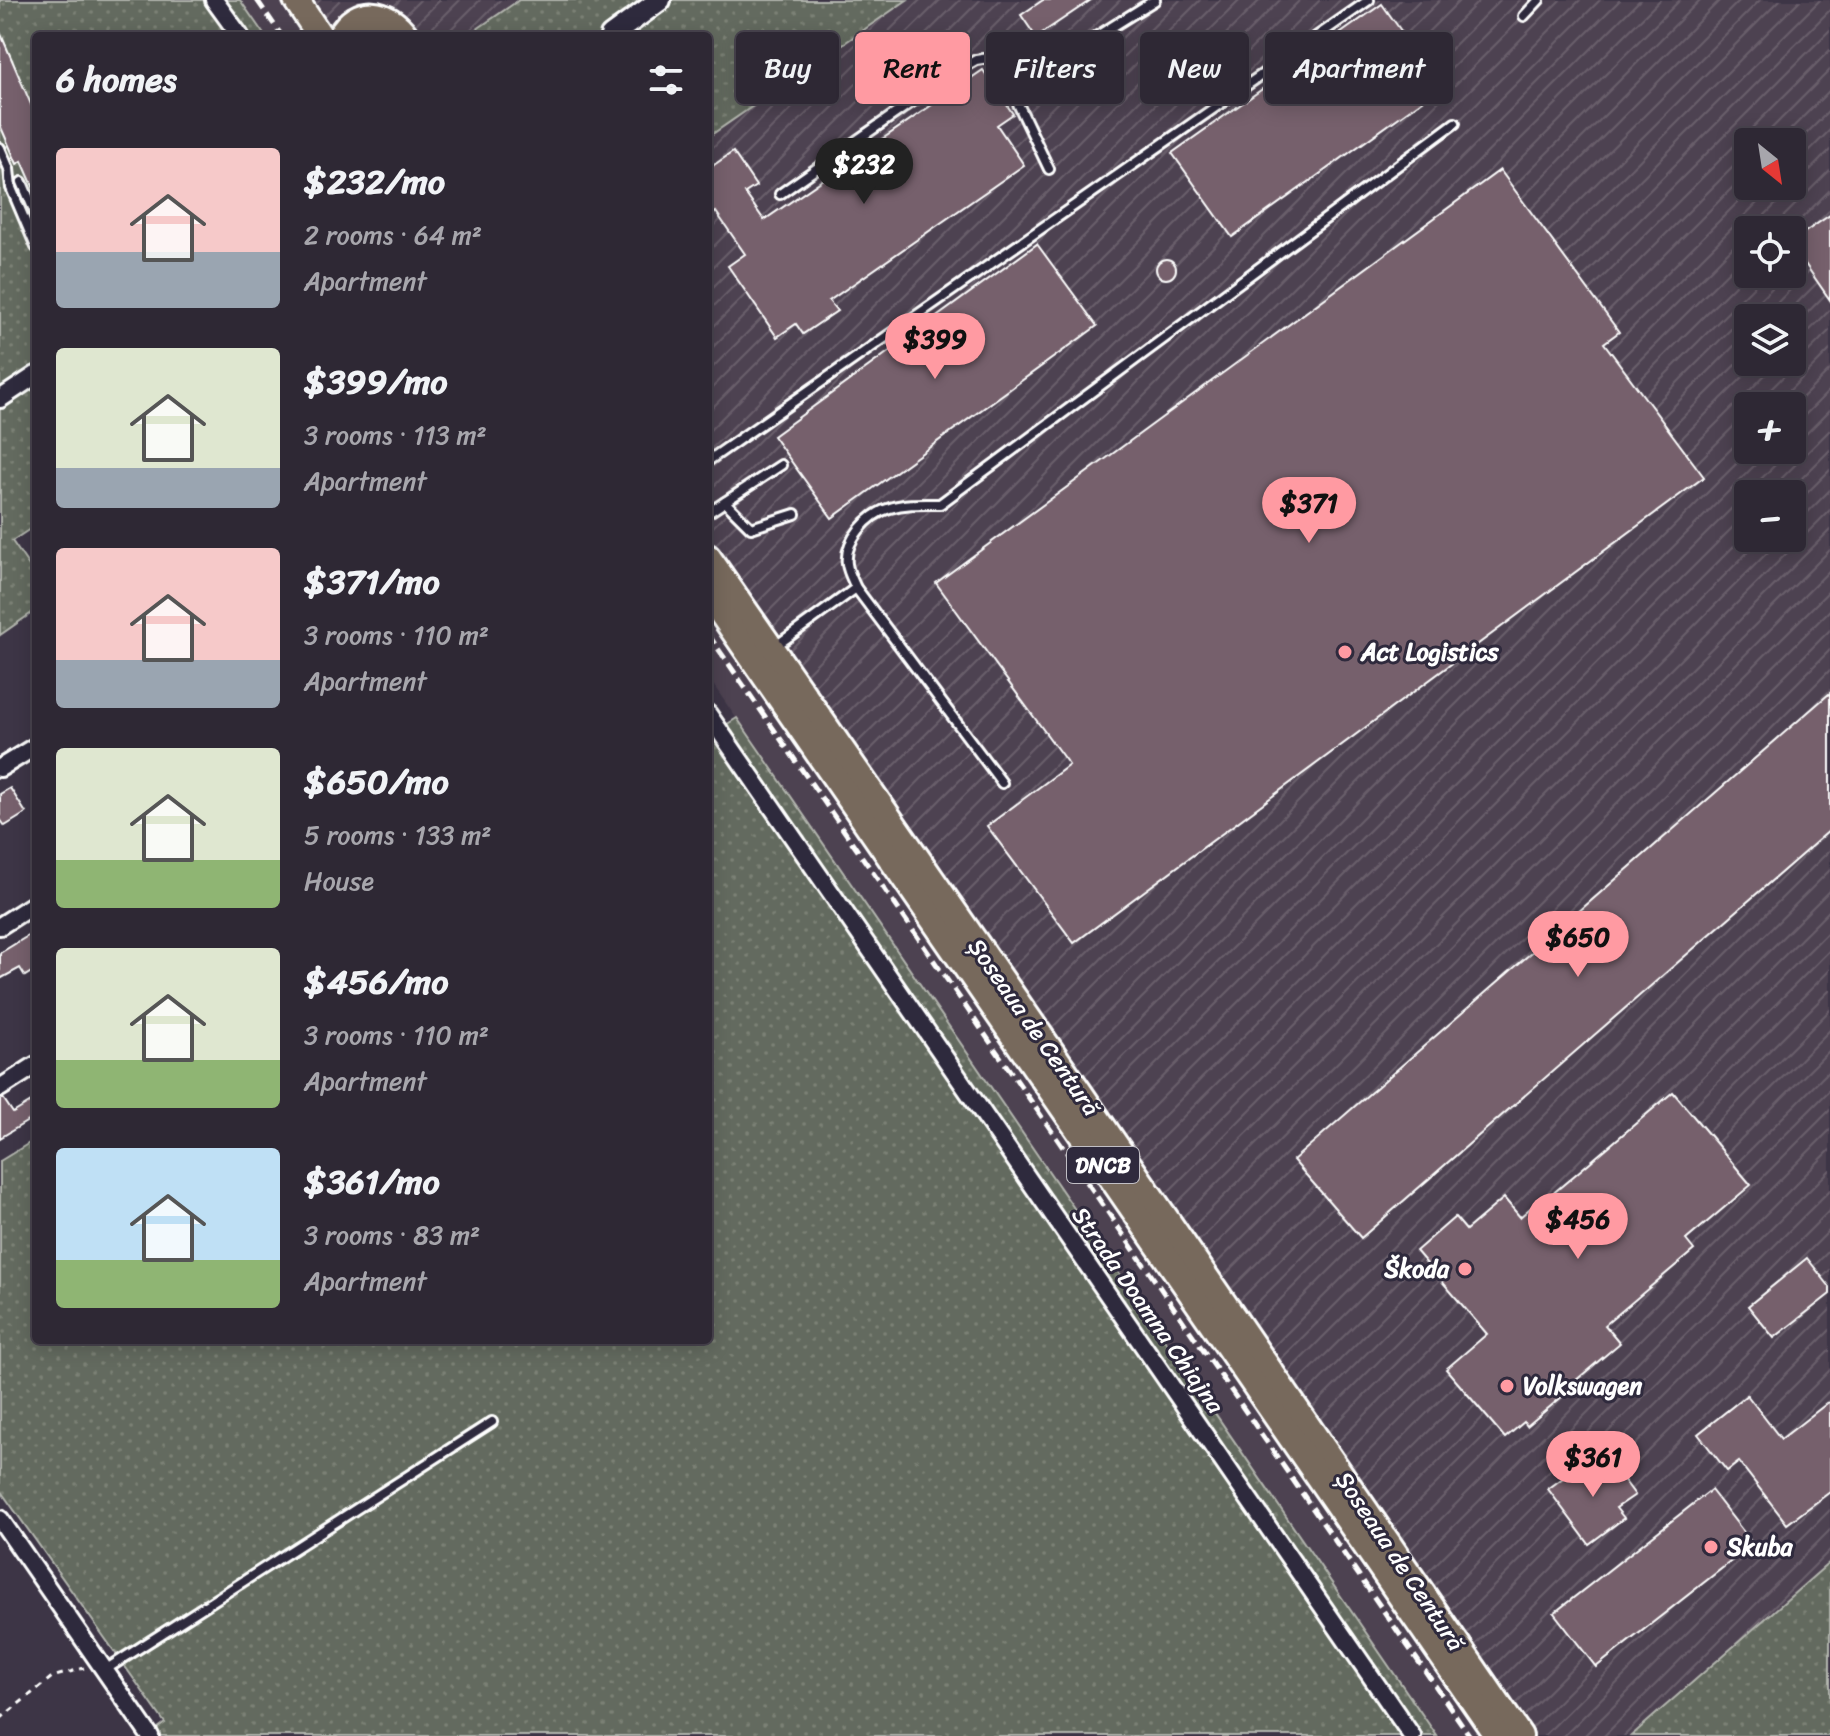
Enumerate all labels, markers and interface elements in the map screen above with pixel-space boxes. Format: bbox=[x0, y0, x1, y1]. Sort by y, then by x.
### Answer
chip: Buy bbox=[736, 32, 839, 104]
chip: Rent bbox=[855, 32, 970, 104]
chip: Filters bbox=[986, 32, 1124, 104]
chip: New bbox=[1140, 32, 1249, 104]
chip: Apartment bbox=[1265, 32, 1453, 104]
text: 6 homes bbox=[56, 50, 177, 110]
icon: filters bbox=[644, 58, 688, 102]
north arrow bbox=[1734, 128, 1806, 200]
map controls bbox=[1734, 128, 1806, 552]
pin: $232 bbox=[817, 138, 911, 206]
text: $232 bbox=[833, 141, 895, 187]
text: $232/mo bbox=[304, 152, 445, 212]
icon: home bbox=[120, 180, 216, 276]
text: 2 rooms · 64 m² bbox=[304, 212, 482, 258]
button: locate bbox=[1734, 216, 1806, 288]
text: Apartment bbox=[304, 258, 427, 304]
button: layers bbox=[1734, 304, 1806, 376]
pin: $399 bbox=[888, 313, 982, 381]
text: $399 bbox=[903, 316, 967, 362]
text: $399/mo bbox=[304, 352, 448, 412]
icon: home bbox=[120, 380, 216, 476]
button: + bbox=[1734, 392, 1806, 464]
text: 3 rooms · 113 m² bbox=[304, 412, 487, 458]
text: Apartment bbox=[304, 458, 427, 504]
pin: $371 bbox=[1262, 477, 1356, 545]
text: $371 bbox=[1280, 480, 1338, 526]
button: − bbox=[1734, 480, 1806, 552]
text: $371/mo bbox=[304, 552, 440, 612]
icon: home bbox=[120, 580, 216, 676]
text: 3 rooms · 110 m² bbox=[304, 612, 489, 658]
place label: Act Logistics bbox=[1360, 631, 1500, 673]
marker: Act Logistics bbox=[1336, 643, 1354, 661]
text: Apartment bbox=[304, 658, 427, 704]
text: $650/mo bbox=[304, 752, 449, 812]
icon: home bbox=[120, 780, 216, 876]
text: 5 rooms · 133 m² bbox=[304, 812, 492, 858]
text: House bbox=[304, 858, 374, 904]
pin: $650 bbox=[1531, 911, 1625, 979]
text: $650 bbox=[1546, 914, 1610, 960]
street label: Șoseaua de Centură bbox=[957, 929, 1112, 1126]
text: $456/mo bbox=[304, 952, 448, 1012]
icon: home bbox=[120, 980, 216, 1076]
text: 3 rooms · 110 m² bbox=[304, 1012, 489, 1058]
text: Apartment bbox=[304, 1058, 427, 1104]
road number: DNCB bbox=[1067, 1147, 1139, 1183]
text: $361/mo bbox=[304, 1152, 440, 1212]
icon: home bbox=[120, 1180, 216, 1276]
pin: $456 bbox=[1531, 1193, 1625, 1261]
text: $456 bbox=[1546, 1196, 1610, 1242]
street label: Strada Doamna Chiajna bbox=[1060, 1197, 1236, 1423]
text: 3 rooms · 83 m² bbox=[304, 1212, 480, 1258]
place label: Škoda bbox=[1383, 1248, 1450, 1290]
text: Apartment bbox=[304, 1258, 427, 1304]
marker: Škoda bbox=[1456, 1260, 1474, 1278]
place label: Volkswagen bbox=[1523, 1365, 1642, 1407]
marker: Volkswagen bbox=[1498, 1377, 1516, 1395]
pin: $361 bbox=[1546, 1431, 1640, 1499]
text: $361 bbox=[1564, 1434, 1622, 1480]
street label: Șoseaua de Centură bbox=[1324, 1462, 1477, 1661]
place label: Skuba bbox=[1726, 1526, 1793, 1568]
marker: Skuba bbox=[1702, 1538, 1720, 1556]

